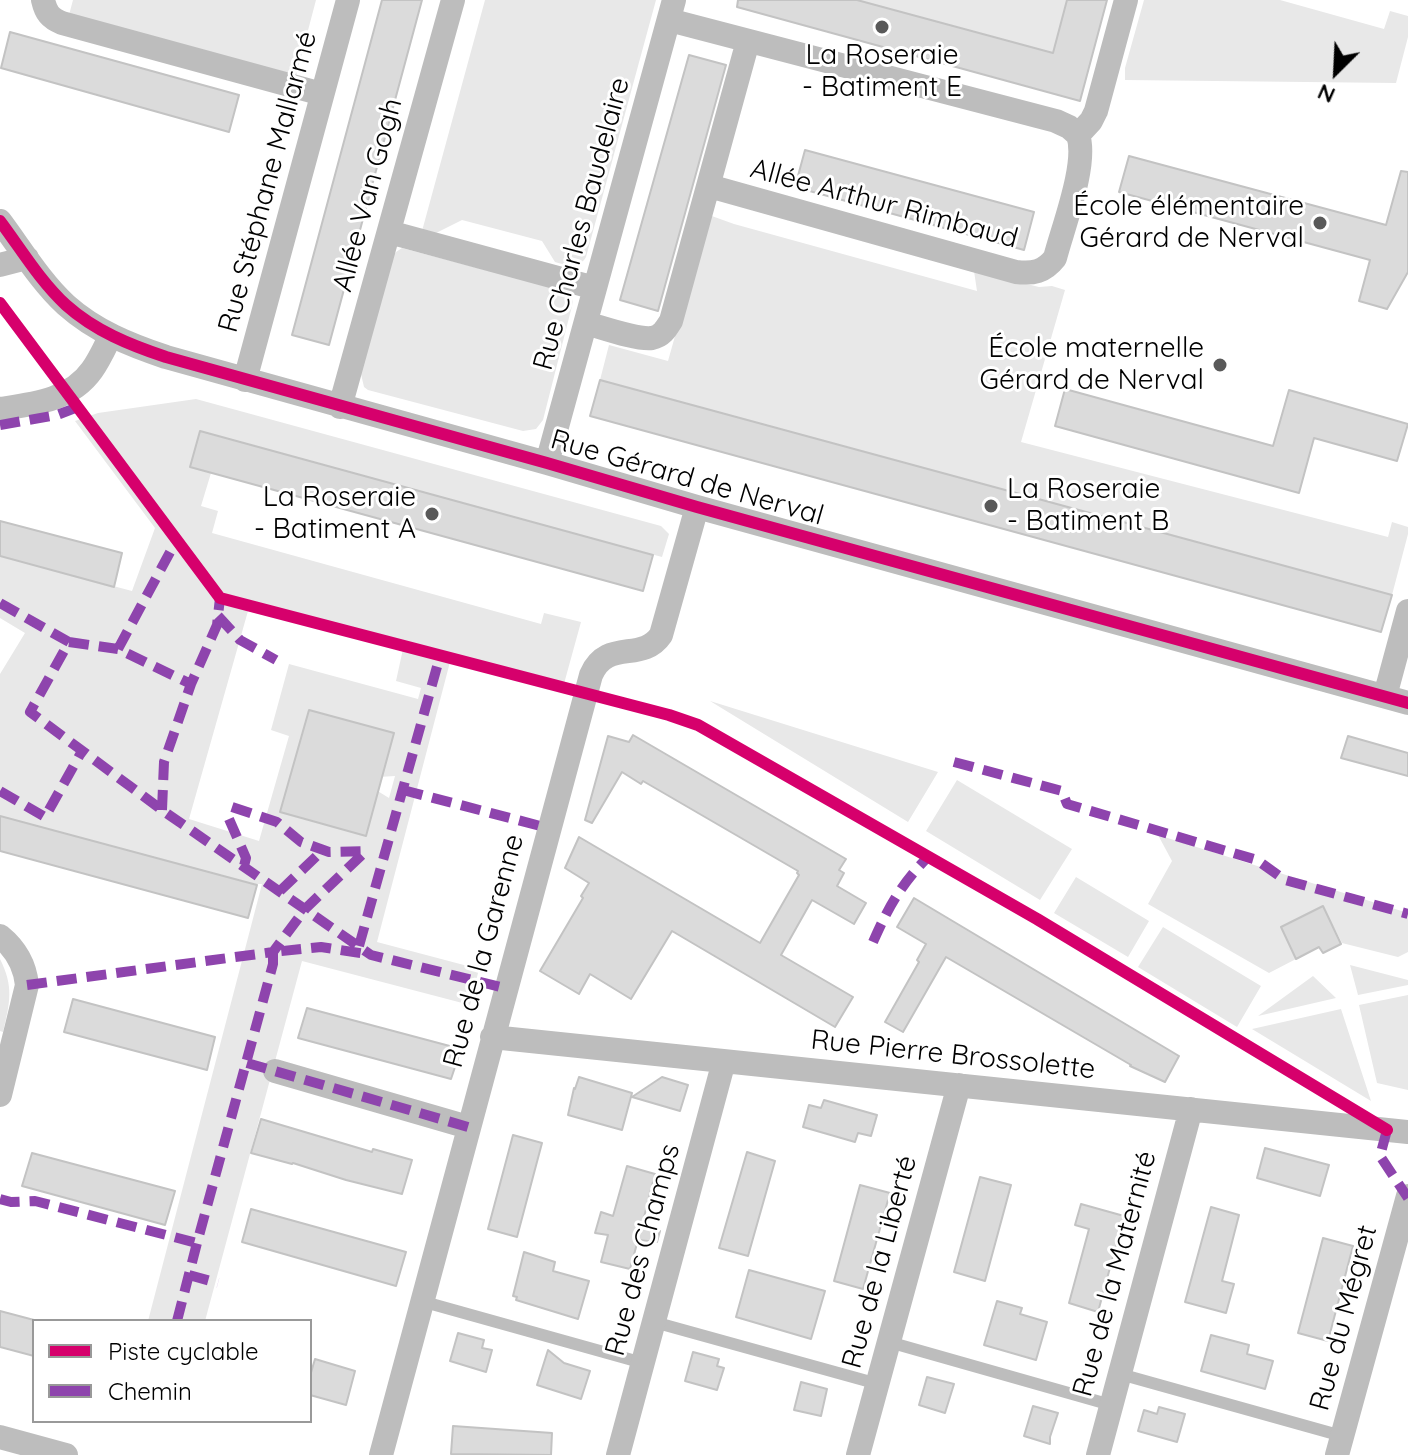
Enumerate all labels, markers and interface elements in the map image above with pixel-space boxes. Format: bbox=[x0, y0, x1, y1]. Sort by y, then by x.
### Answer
marker: La Roseraie - Batiment E bbox=[873, 18, 891, 36]
street label: Rue Stéphane Mallarmé bbox=[212, 28, 324, 336]
north arrow bbox=[1296, 32, 1376, 112]
place label: La Roseraie - Batiment E bbox=[802, 39, 962, 105]
street label: Rue Charles Baudelaire bbox=[527, 74, 637, 374]
text: N bbox=[1313, 78, 1339, 110]
street label: Allée Van Gogh bbox=[326, 95, 410, 295]
street label: Allée Arthur Rimbaud bbox=[747, 152, 1021, 256]
place label: École élémentaire Gérard de Nerval bbox=[1073, 190, 1304, 256]
marker: École élémentaire Gérard de Nerval bbox=[1311, 214, 1329, 232]
place label: École maternelle Gérard de Nerval bbox=[980, 332, 1204, 398]
marker: École maternelle Gérard de Nerval bbox=[1211, 356, 1229, 374]
street label: Rue Gérard de Nerval bbox=[547, 423, 827, 533]
place label: La Roseraie - Batiment B bbox=[1007, 473, 1169, 539]
place label: La Roseraie - Batiment A bbox=[254, 481, 416, 547]
marker: La Roseraie - Batiment B bbox=[982, 497, 1000, 515]
marker: La Roseraie - Batiment A bbox=[423, 505, 441, 523]
street label: Rue de la Garenne bbox=[437, 831, 531, 1071]
street label: Rue Pierre Brossolette bbox=[809, 1023, 1097, 1087]
street label: Rue des Champs bbox=[599, 1140, 687, 1360]
street label: Rue de la Maternité bbox=[1066, 1148, 1164, 1400]
street label: Rue de la Liberté bbox=[835, 1152, 925, 1372]
street label: Rue du Mégret bbox=[1303, 1222, 1385, 1414]
legend bbox=[32, 1319, 312, 1423]
text: Piste cyclable bbox=[108, 1336, 259, 1366]
text: Chemin bbox=[108, 1376, 192, 1406]

